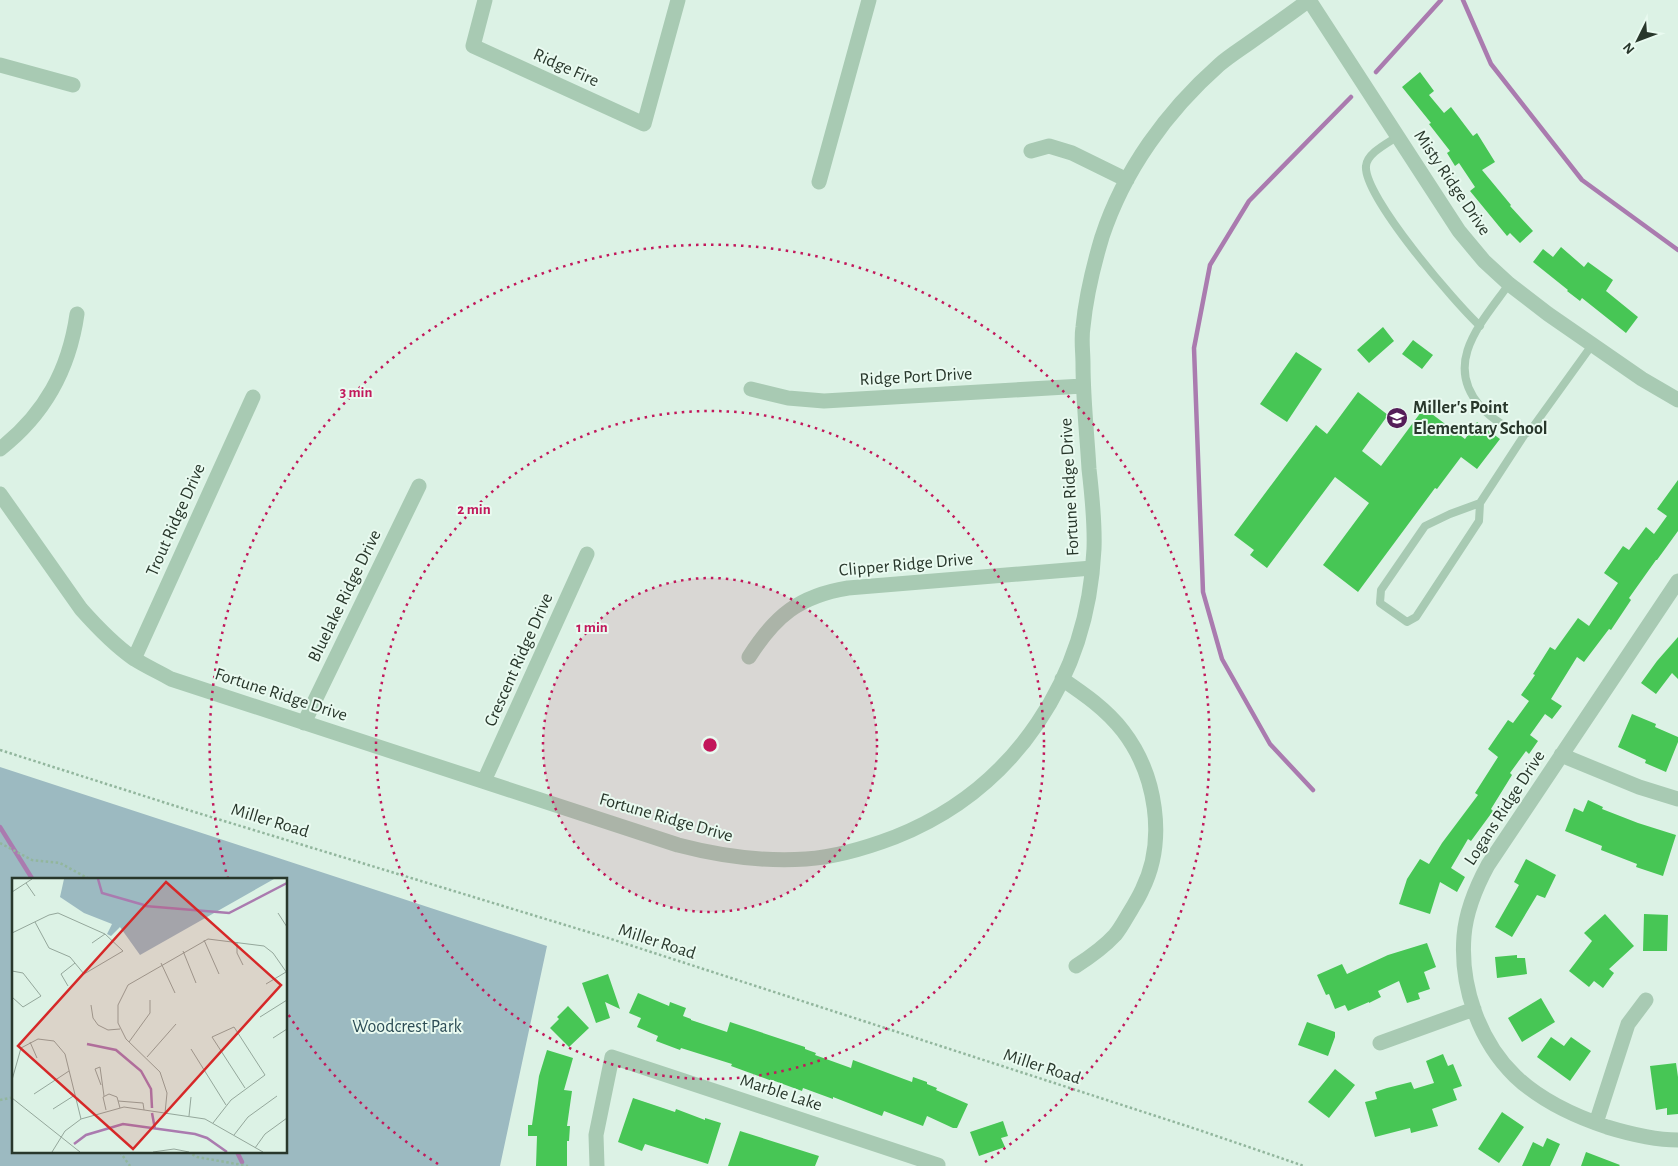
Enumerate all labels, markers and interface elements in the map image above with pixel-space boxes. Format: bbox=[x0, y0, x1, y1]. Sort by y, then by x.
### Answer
north arrow bbox=[1613, 15, 1663, 65]
text: N bbox=[1621, 40, 1638, 56]
street label: Ridge Fire bbox=[530, 46, 602, 90]
street label: Misty Ridge Drive bbox=[1410, 127, 1494, 239]
street label: Ridge Port Drive bbox=[859, 365, 973, 389]
text: 3 min bbox=[340, 385, 372, 400]
place label: Miller's Point Elementary School bbox=[1413, 399, 1548, 438]
school or university icon: Miller's Point Elementary School bbox=[1385, 406, 1409, 430]
street label: Fortune Ridge Drive bbox=[1057, 418, 1083, 556]
street label: Trout Ridge Drive bbox=[143, 461, 209, 579]
text: 2 min bbox=[457, 502, 491, 517]
street label: Bluelake Ridge Drive bbox=[305, 527, 385, 665]
street label: Clipper Ridge Drive bbox=[838, 550, 974, 580]
street label: Crescent Ridge Drive bbox=[481, 590, 557, 730]
text: 1 min bbox=[576, 620, 608, 635]
street label: Fortune Ridge Drive bbox=[213, 665, 349, 725]
centre of rings bbox=[701, 736, 719, 754]
street label: Logans Ridge Drive bbox=[1461, 747, 1549, 869]
street label: Fortune Ridge Drive bbox=[597, 790, 735, 846]
street label: Miller Road bbox=[229, 801, 311, 841]
inset map bbox=[12, 878, 288, 1154]
street label: Miller Road bbox=[616, 921, 698, 963]
park label: Woodcrest Park bbox=[352, 1018, 463, 1036]
street label: Miller Road bbox=[1001, 1046, 1083, 1088]
street label: Marble Lake bbox=[738, 1071, 824, 1115]

